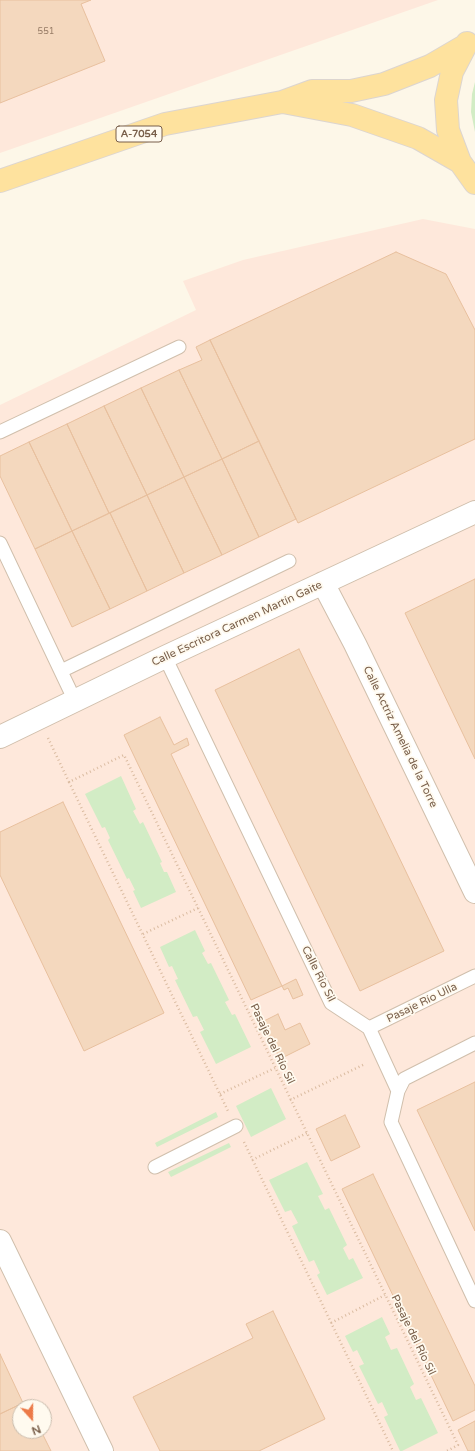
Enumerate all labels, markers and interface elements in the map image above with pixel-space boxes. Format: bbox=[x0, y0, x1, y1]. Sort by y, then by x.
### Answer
house number: 551 bbox=[38, 27, 54, 37]
road number: A-7054 bbox=[116, 126, 162, 142]
street label: Calle Escritora Carmen Martín Gaite bbox=[150, 579, 324, 669]
street label: Calle Actriz Amelia de la Torre bbox=[360, 664, 440, 810]
street label: Calle Río Sil bbox=[298, 944, 338, 1004]
street label: Pasaje Río Ulla bbox=[385, 980, 459, 1026]
street label: Pasaje del Río Sil bbox=[247, 1002, 297, 1086]
street label: Pasaje del Río Sil bbox=[388, 1293, 438, 1377]
north arrow bbox=[12, 1399, 52, 1439]
text: N bbox=[30, 1422, 43, 1437]

